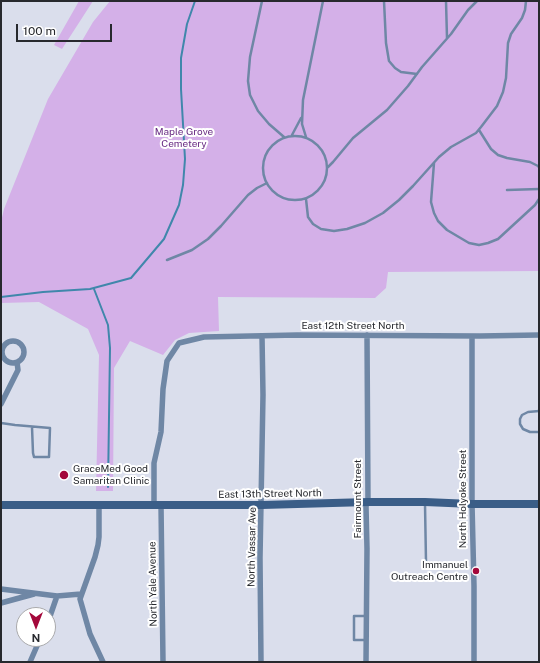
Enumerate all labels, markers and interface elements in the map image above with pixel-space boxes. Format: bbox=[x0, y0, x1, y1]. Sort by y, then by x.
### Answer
scale bar bbox=[18, 16, 114, 42]
text: 100 m bbox=[23, 24, 56, 38]
park label: Maple Grove Cemetery bbox=[155, 126, 213, 150]
street label: East 12th Street North bbox=[301, 320, 405, 332]
street label: North Holyoke Street bbox=[457, 450, 469, 548]
street label: Fairmount Street bbox=[352, 459, 364, 539]
place label: GraceMed Good Samaritan Clinic bbox=[73, 463, 149, 486]
marker: GraceMed Good Samaritan Clinic bbox=[58, 469, 70, 481]
street label: East 13th Street North bbox=[218, 487, 322, 501]
street label: North Vassar Ave bbox=[245, 507, 259, 587]
street label: North Yale Avenue bbox=[146, 541, 160, 627]
place label: Immanuel Outreach Centre bbox=[391, 559, 468, 582]
marker: Immanuel Outreach Centre bbox=[471, 566, 481, 576]
north arrow bbox=[16, 607, 56, 647]
text: N bbox=[32, 632, 40, 644]

